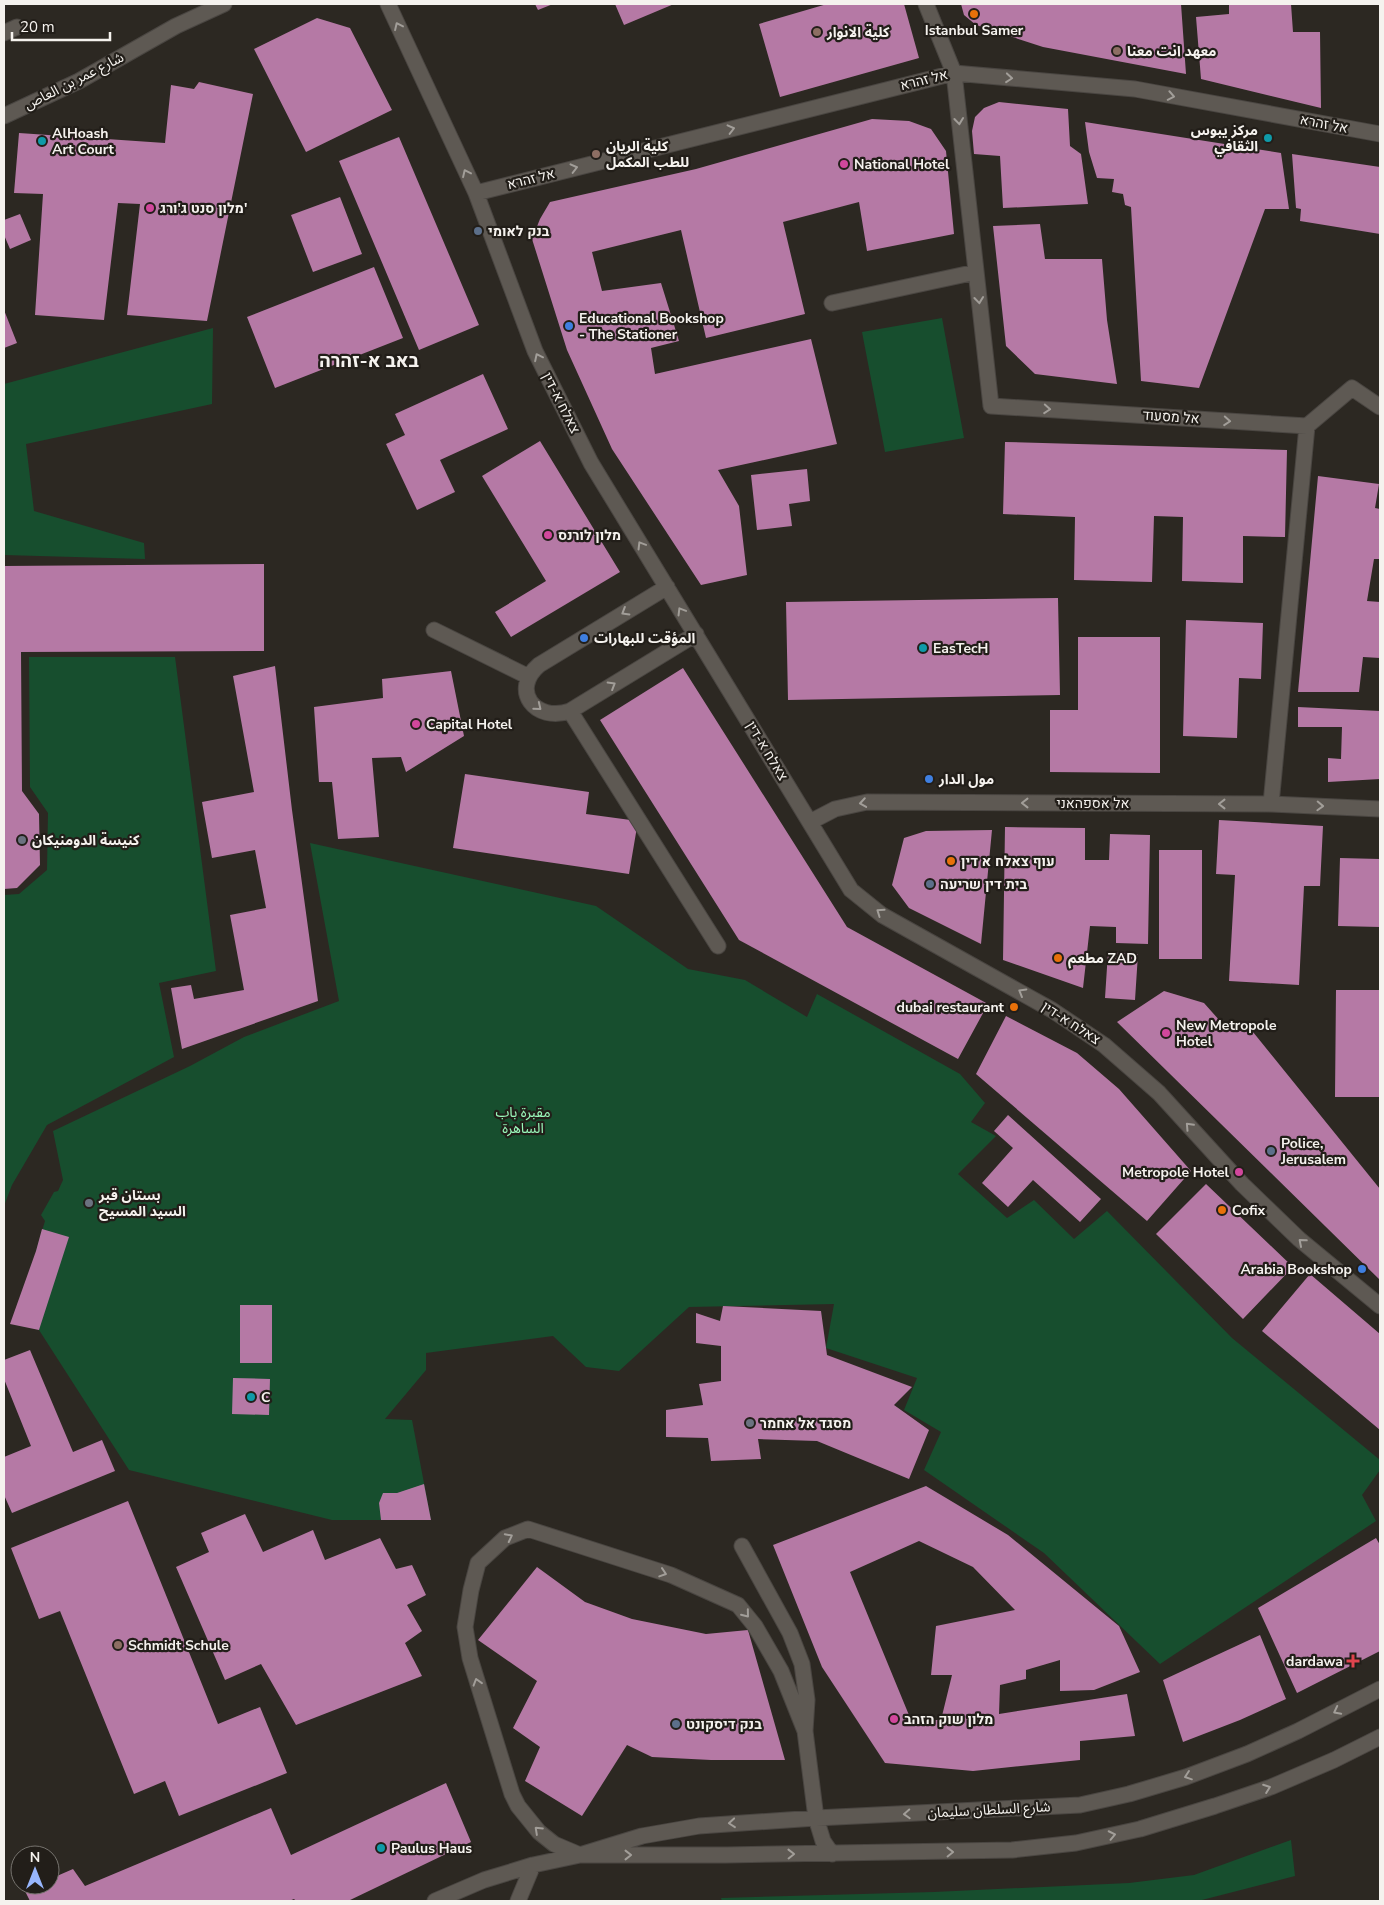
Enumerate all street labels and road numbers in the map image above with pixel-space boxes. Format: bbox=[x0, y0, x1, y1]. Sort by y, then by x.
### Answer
street label: شارع عمر بن العاص bbox=[21, 48, 128, 115]
street label: אל זהרא bbox=[898, 65, 950, 95]
street label: אל זהרא bbox=[1298, 110, 1350, 138]
street label: אל זהרא bbox=[505, 164, 557, 194]
street label: צאלח א-דין bbox=[537, 369, 585, 437]
street label: אל מסעוד bbox=[1142, 406, 1200, 428]
street label: צאלח א-דין bbox=[742, 718, 792, 785]
street label: אל אספהאני bbox=[1057, 794, 1129, 813]
street label: צאלח א-דין bbox=[1038, 997, 1104, 1049]
street label: شارع السلطان سليمان bbox=[927, 1797, 1051, 1824]

